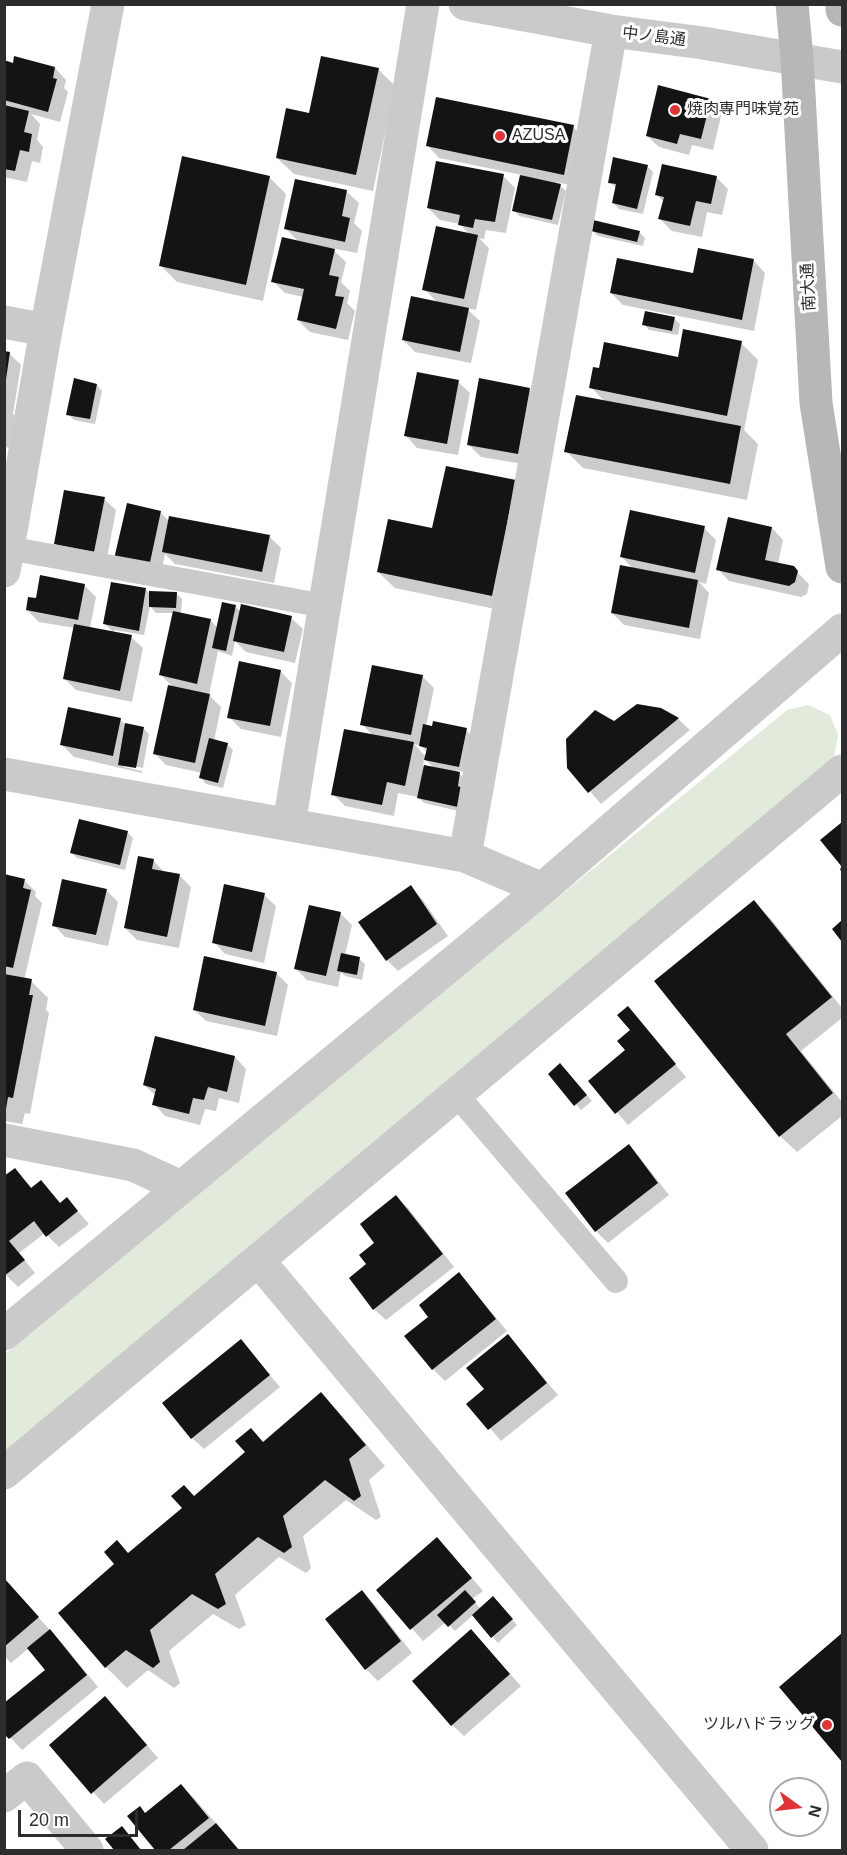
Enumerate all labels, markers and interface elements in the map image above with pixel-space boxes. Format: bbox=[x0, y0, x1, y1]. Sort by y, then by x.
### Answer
street label: 中ノ島通 bbox=[621, 24, 687, 50]
place label: 焼肉専門味覚苑 bbox=[687, 100, 799, 120]
marker: 焼肉専門味覚苑 bbox=[668, 103, 682, 117]
place label: AZUSA bbox=[512, 126, 565, 146]
marker: AZUSA bbox=[493, 129, 507, 143]
street label: 南大通 bbox=[798, 263, 820, 311]
place label: ツルハドラッグ bbox=[703, 1715, 815, 1735]
marker: ツルハドラッグ bbox=[820, 1718, 834, 1732]
north arrow bbox=[769, 1777, 829, 1837]
scale bar bbox=[21, 1798, 141, 1836]
text: N bbox=[805, 1803, 825, 1819]
text: 20 m bbox=[29, 1810, 69, 1830]

